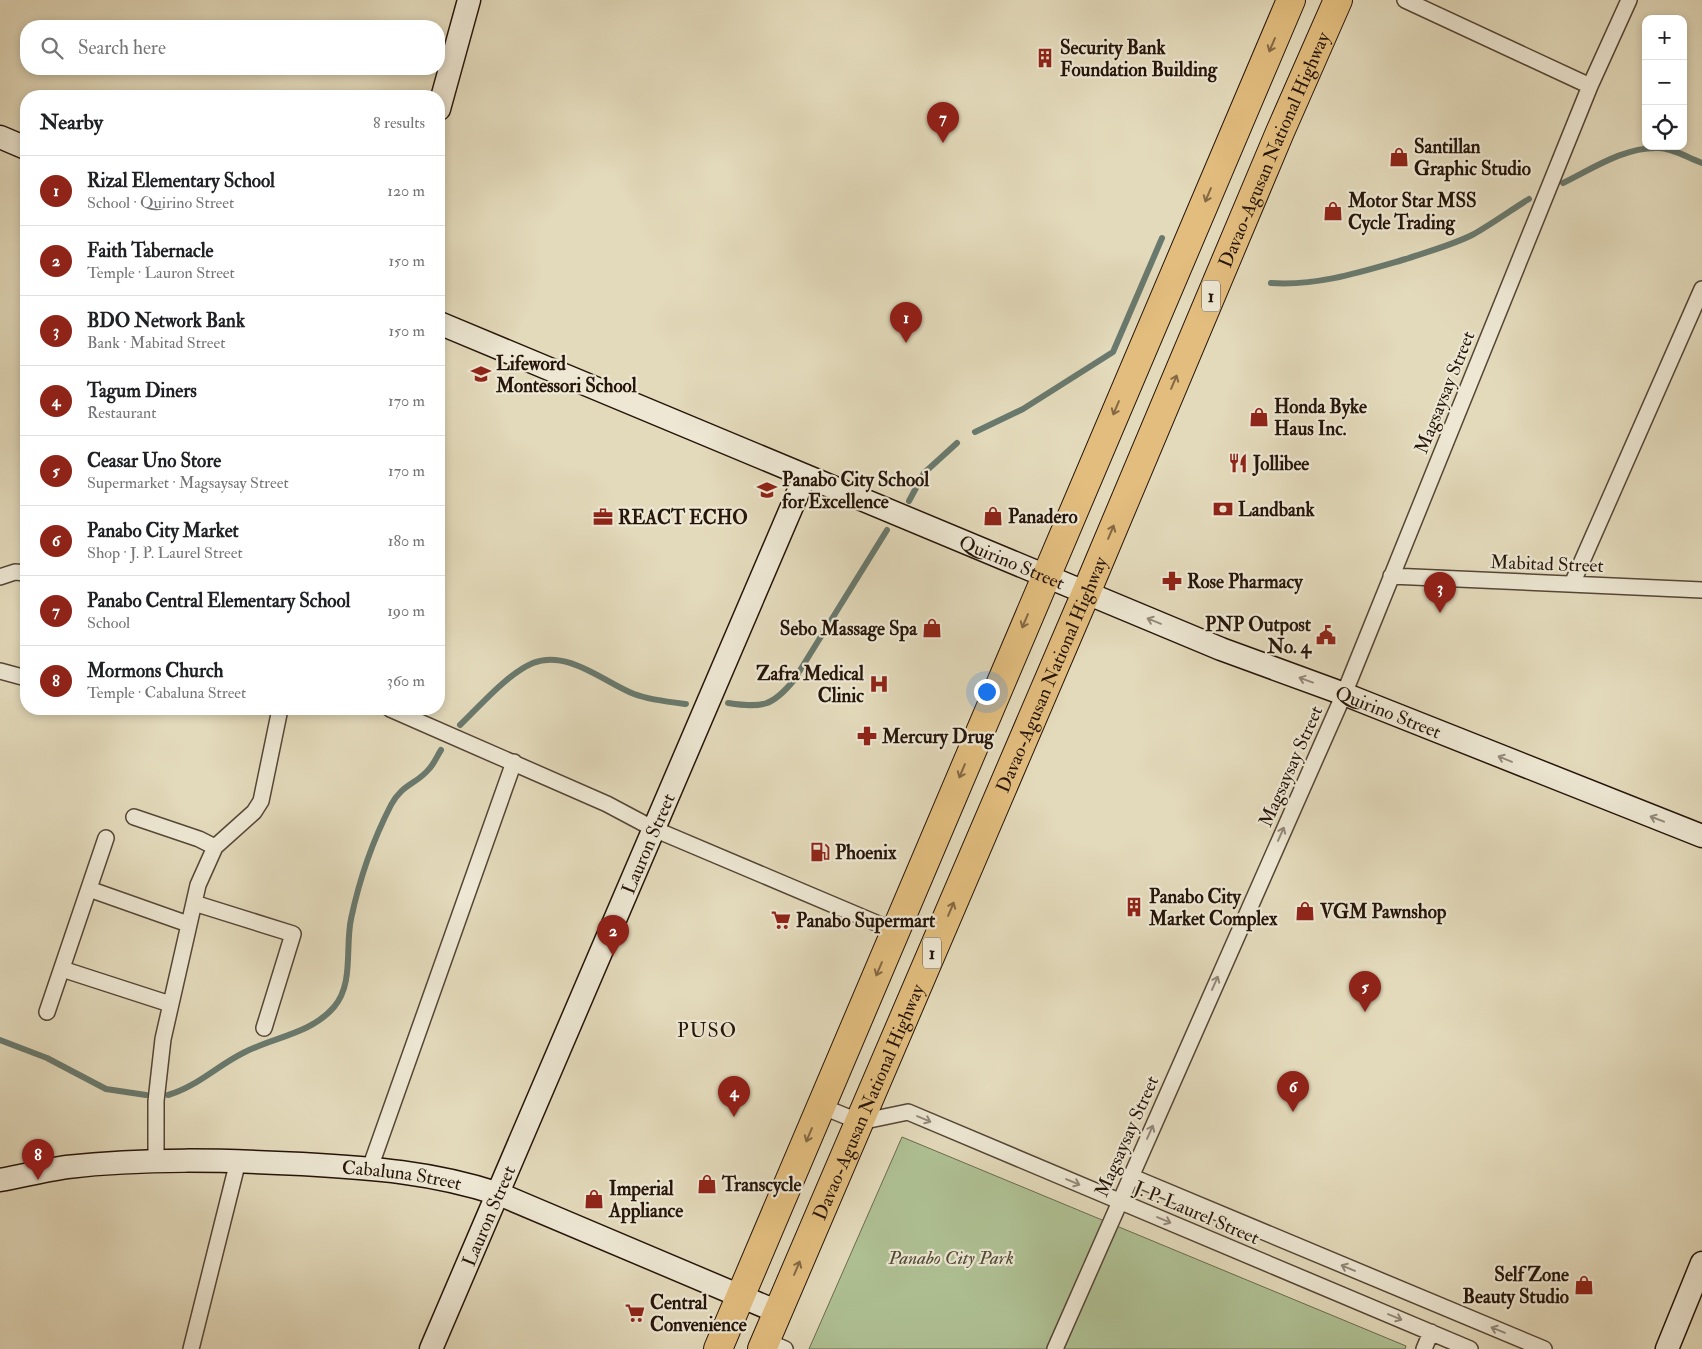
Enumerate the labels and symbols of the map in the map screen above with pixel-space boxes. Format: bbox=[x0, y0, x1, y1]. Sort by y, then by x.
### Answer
street label: Davao-Agusan National Highway bbox=[1213, 28, 1336, 271]
place label: Security Bank Foundation Building bbox=[1060, 36, 1218, 83]
one-way arrow bbox=[1266, 37, 1276, 52]
building icon: Security Bank Foundation Building bbox=[1034, 47, 1056, 69]
pin: 7 bbox=[927, 102, 959, 143]
place label: Santillan Graphic Studio bbox=[1414, 135, 1531, 182]
shop icon: Santillan Graphic Studio bbox=[1388, 146, 1410, 168]
one-way arrow bbox=[1203, 187, 1212, 202]
place label: Motor Star MSS Cycle Trading bbox=[1347, 189, 1477, 236]
shop icon: Motor Star MSS Cycle Trading bbox=[1322, 200, 1344, 222]
road number: 1 bbox=[1202, 280, 1220, 312]
pin: 1 bbox=[890, 302, 922, 343]
street label: Magsaysay Street bbox=[1409, 328, 1480, 457]
place label: Lifeword Montessori School bbox=[495, 352, 637, 398]
school or university icon: Lifeword Montessori School bbox=[470, 363, 492, 385]
one-way arrow bbox=[1170, 375, 1180, 390]
place label: Honda Byke Haus Inc. bbox=[1274, 395, 1367, 441]
one-way arrow bbox=[1111, 400, 1121, 415]
shop icon: Honda Byke Haus Inc. bbox=[1248, 406, 1270, 428]
restaurant icon: Jollibee bbox=[1227, 452, 1249, 474]
place label: Jollibee bbox=[1252, 452, 1309, 476]
place label: Panabo City School for Excellence bbox=[782, 468, 929, 514]
school or university icon: Panabo City School for Excellence bbox=[756, 479, 778, 501]
bank icon: Landbank bbox=[1212, 498, 1234, 520]
place label: Landbank bbox=[1238, 498, 1316, 522]
shop icon: Panadero bbox=[982, 505, 1004, 527]
place label: Panadero bbox=[1008, 505, 1078, 529]
office icon: REACT ECHO bbox=[592, 506, 614, 528]
place label: REACT ECHO bbox=[618, 506, 748, 530]
one-way arrow bbox=[1107, 525, 1117, 540]
street label: Quirino Street bbox=[956, 530, 1068, 595]
street label: Mabitad Street bbox=[1490, 550, 1604, 578]
street label: Davao-Agusan National Highway bbox=[991, 553, 1113, 796]
pharmacy icon: Rose Pharmacy bbox=[1161, 570, 1183, 592]
place label: Rose Pharmacy bbox=[1187, 570, 1303, 595]
pin: 3 bbox=[1424, 572, 1456, 613]
one-way arrow bbox=[1020, 613, 1030, 628]
place label: PNP Outpost No. 4 bbox=[1205, 613, 1313, 659]
one-way arrow bbox=[1147, 616, 1162, 626]
place label: Sebo Massage Spa bbox=[780, 617, 918, 642]
shop icon: Sebo Massage Spa bbox=[921, 617, 943, 639]
public building icon: PNP Outpost No. 4 bbox=[1315, 624, 1337, 646]
place label: Zafra Medical Clinic bbox=[756, 662, 864, 708]
hospital icon: Zafra Medical Clinic bbox=[868, 673, 890, 695]
one-way arrow bbox=[1298, 675, 1314, 684]
your location bbox=[974, 679, 1000, 705]
street label: Quirino Street bbox=[1332, 681, 1444, 744]
street label: Magsaysay Street bbox=[1253, 702, 1328, 831]
pharmacy icon: Mercury Drug bbox=[856, 725, 878, 747]
place label: Mercury Drug bbox=[881, 725, 994, 750]
one-way arrow bbox=[1498, 754, 1513, 764]
one-way arrow bbox=[957, 763, 966, 778]
street label: Lauron Street bbox=[616, 790, 681, 898]
one-way arrow bbox=[1649, 814, 1665, 823]
one-way arrow bbox=[1277, 827, 1286, 842]
fuel station icon: Phoenix bbox=[809, 841, 831, 863]
place label: Phoenix bbox=[835, 841, 897, 865]
place label: Panabo City Market Complex bbox=[1148, 885, 1278, 932]
building icon: Panabo City Market Complex bbox=[1123, 896, 1145, 918]
shop icon: VGM Pawnshop bbox=[1294, 900, 1316, 922]
place label: VGM Pawnshop bbox=[1319, 900, 1447, 925]
one-way arrow bbox=[946, 902, 956, 917]
supermarket icon: Panabo Supermart bbox=[770, 909, 792, 931]
place label: Panabo Supermart bbox=[796, 909, 936, 934]
pin: 2 bbox=[597, 915, 629, 956]
road number: 1 bbox=[923, 938, 941, 968]
one-way arrow bbox=[874, 961, 884, 976]
pin: 5 bbox=[1349, 971, 1381, 1012]
one-way arrow bbox=[1211, 976, 1221, 991]
street label: Davao-Agusan National Highway bbox=[808, 980, 930, 1224]
district label: PUSO bbox=[677, 1018, 737, 1043]
pin: 6 bbox=[1277, 1071, 1309, 1112]
street label: Magsaysay Street bbox=[1089, 1072, 1164, 1201]
pin: 4 bbox=[718, 1076, 750, 1117]
one-way arrow bbox=[916, 1114, 931, 1124]
one-way arrow bbox=[1145, 1125, 1155, 1140]
one-way arrow bbox=[804, 1127, 814, 1142]
pin: 8 bbox=[22, 1139, 54, 1180]
street label: Cabaluna Street bbox=[341, 1155, 464, 1196]
street label: Lauron Street bbox=[457, 1162, 521, 1270]
shop icon: Transcycle bbox=[696, 1173, 718, 1195]
place label: Transcycle bbox=[721, 1173, 802, 1198]
street label: J. P. Laurel Street bbox=[1129, 1175, 1263, 1250]
place label: Imperial Appliance bbox=[608, 1177, 683, 1224]
one-way arrow bbox=[1065, 1177, 1080, 1187]
shop icon: Imperial Appliance bbox=[583, 1188, 605, 1210]
one-way arrow bbox=[1156, 1215, 1171, 1225]
park label: Panabo City Park bbox=[887, 1246, 1014, 1270]
one-way arrow bbox=[794, 1260, 803, 1275]
one-way arrow bbox=[1341, 1263, 1356, 1273]
place label: Self Zone Beauty Studio bbox=[1462, 1263, 1569, 1310]
shop icon: Self Zone Beauty Studio bbox=[1573, 1274, 1595, 1296]
place label: Central Convenience bbox=[650, 1291, 747, 1337]
supermarket icon: Central Convenience bbox=[624, 1302, 646, 1324]
one-way arrow bbox=[1387, 1313, 1402, 1322]
one-way arrow bbox=[1491, 1325, 1506, 1334]

